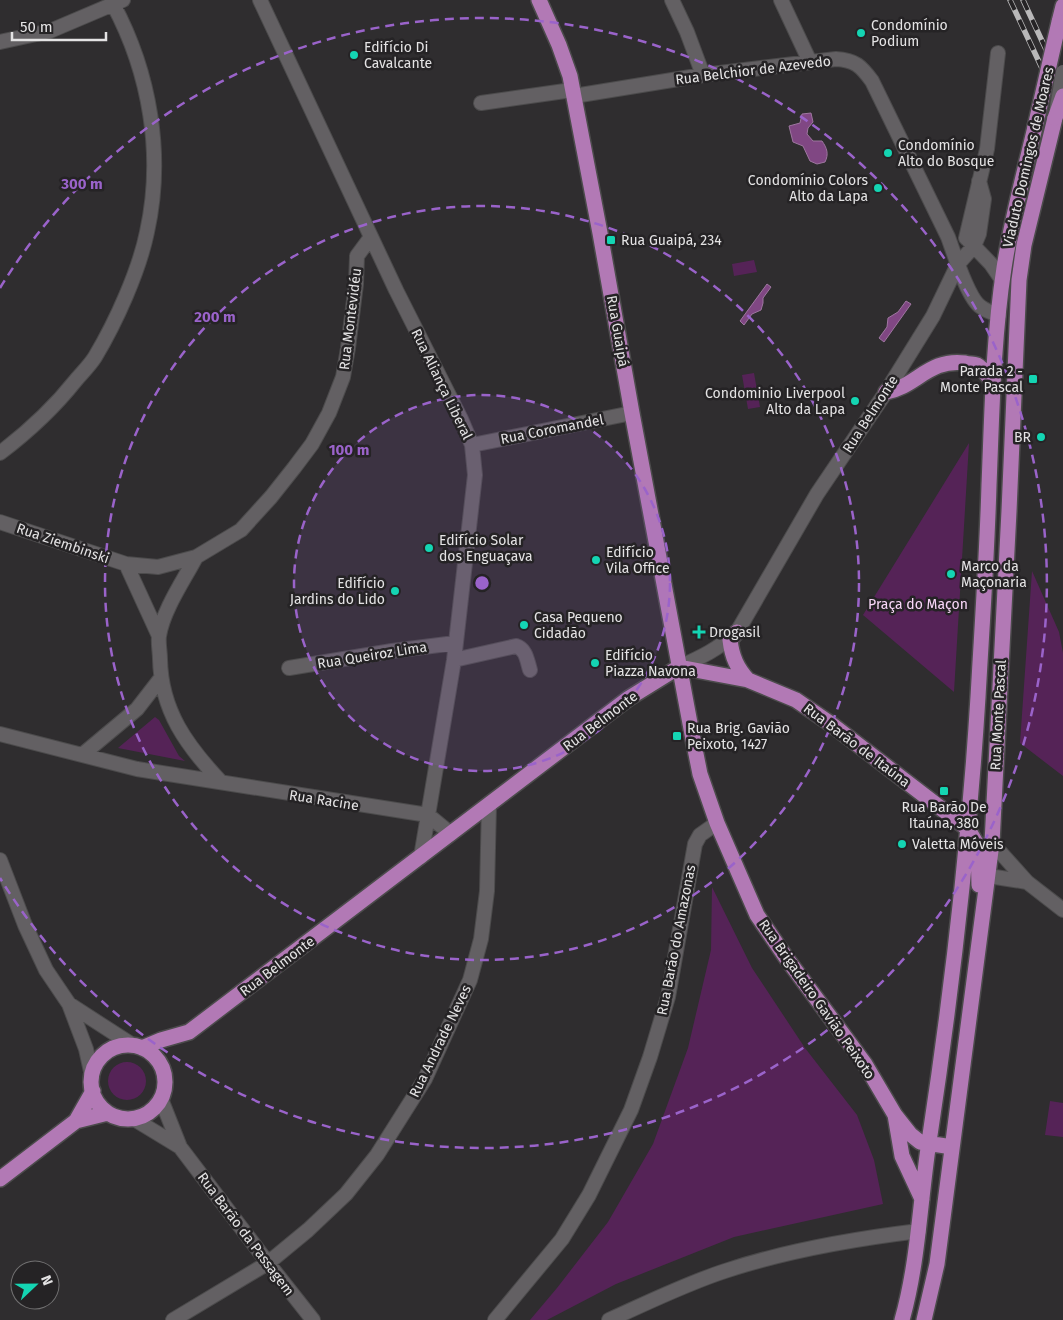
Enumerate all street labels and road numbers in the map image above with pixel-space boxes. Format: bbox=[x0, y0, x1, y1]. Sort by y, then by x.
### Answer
street label: Rua Belchior de Azevedo bbox=[674, 53, 832, 88]
street label: Viaduto Domingos de Moares bbox=[999, 65, 1058, 249]
street label: Rua Montevidéu bbox=[336, 267, 365, 371]
street label: Rua Guaipá bbox=[603, 294, 632, 368]
street label: Rua Aliança Liberal bbox=[407, 326, 476, 442]
street label: Rua Belmonte bbox=[839, 372, 902, 456]
street label: Rua Coromandel bbox=[499, 411, 605, 448]
street label: Rua Ziembinski bbox=[14, 520, 111, 567]
street label: Rua Queiroz Lima bbox=[316, 638, 428, 673]
street label: Rua Monte Pascal bbox=[987, 659, 1010, 771]
street label: Rua Belmonte bbox=[560, 688, 641, 755]
street label: Rua Barão de Itaúna bbox=[800, 700, 913, 791]
street label: Rua Racine bbox=[288, 787, 360, 814]
street label: Rua Barão do Amazonas bbox=[654, 863, 700, 1017]
street label: Rua Brigadeiro Gavião Peixoto bbox=[755, 916, 878, 1082]
street label: Rua Belmonte bbox=[237, 933, 318, 1000]
street label: Rua Andrade Neves bbox=[406, 982, 475, 1100]
street label: Rua Barão da Passagem bbox=[194, 1169, 298, 1299]

